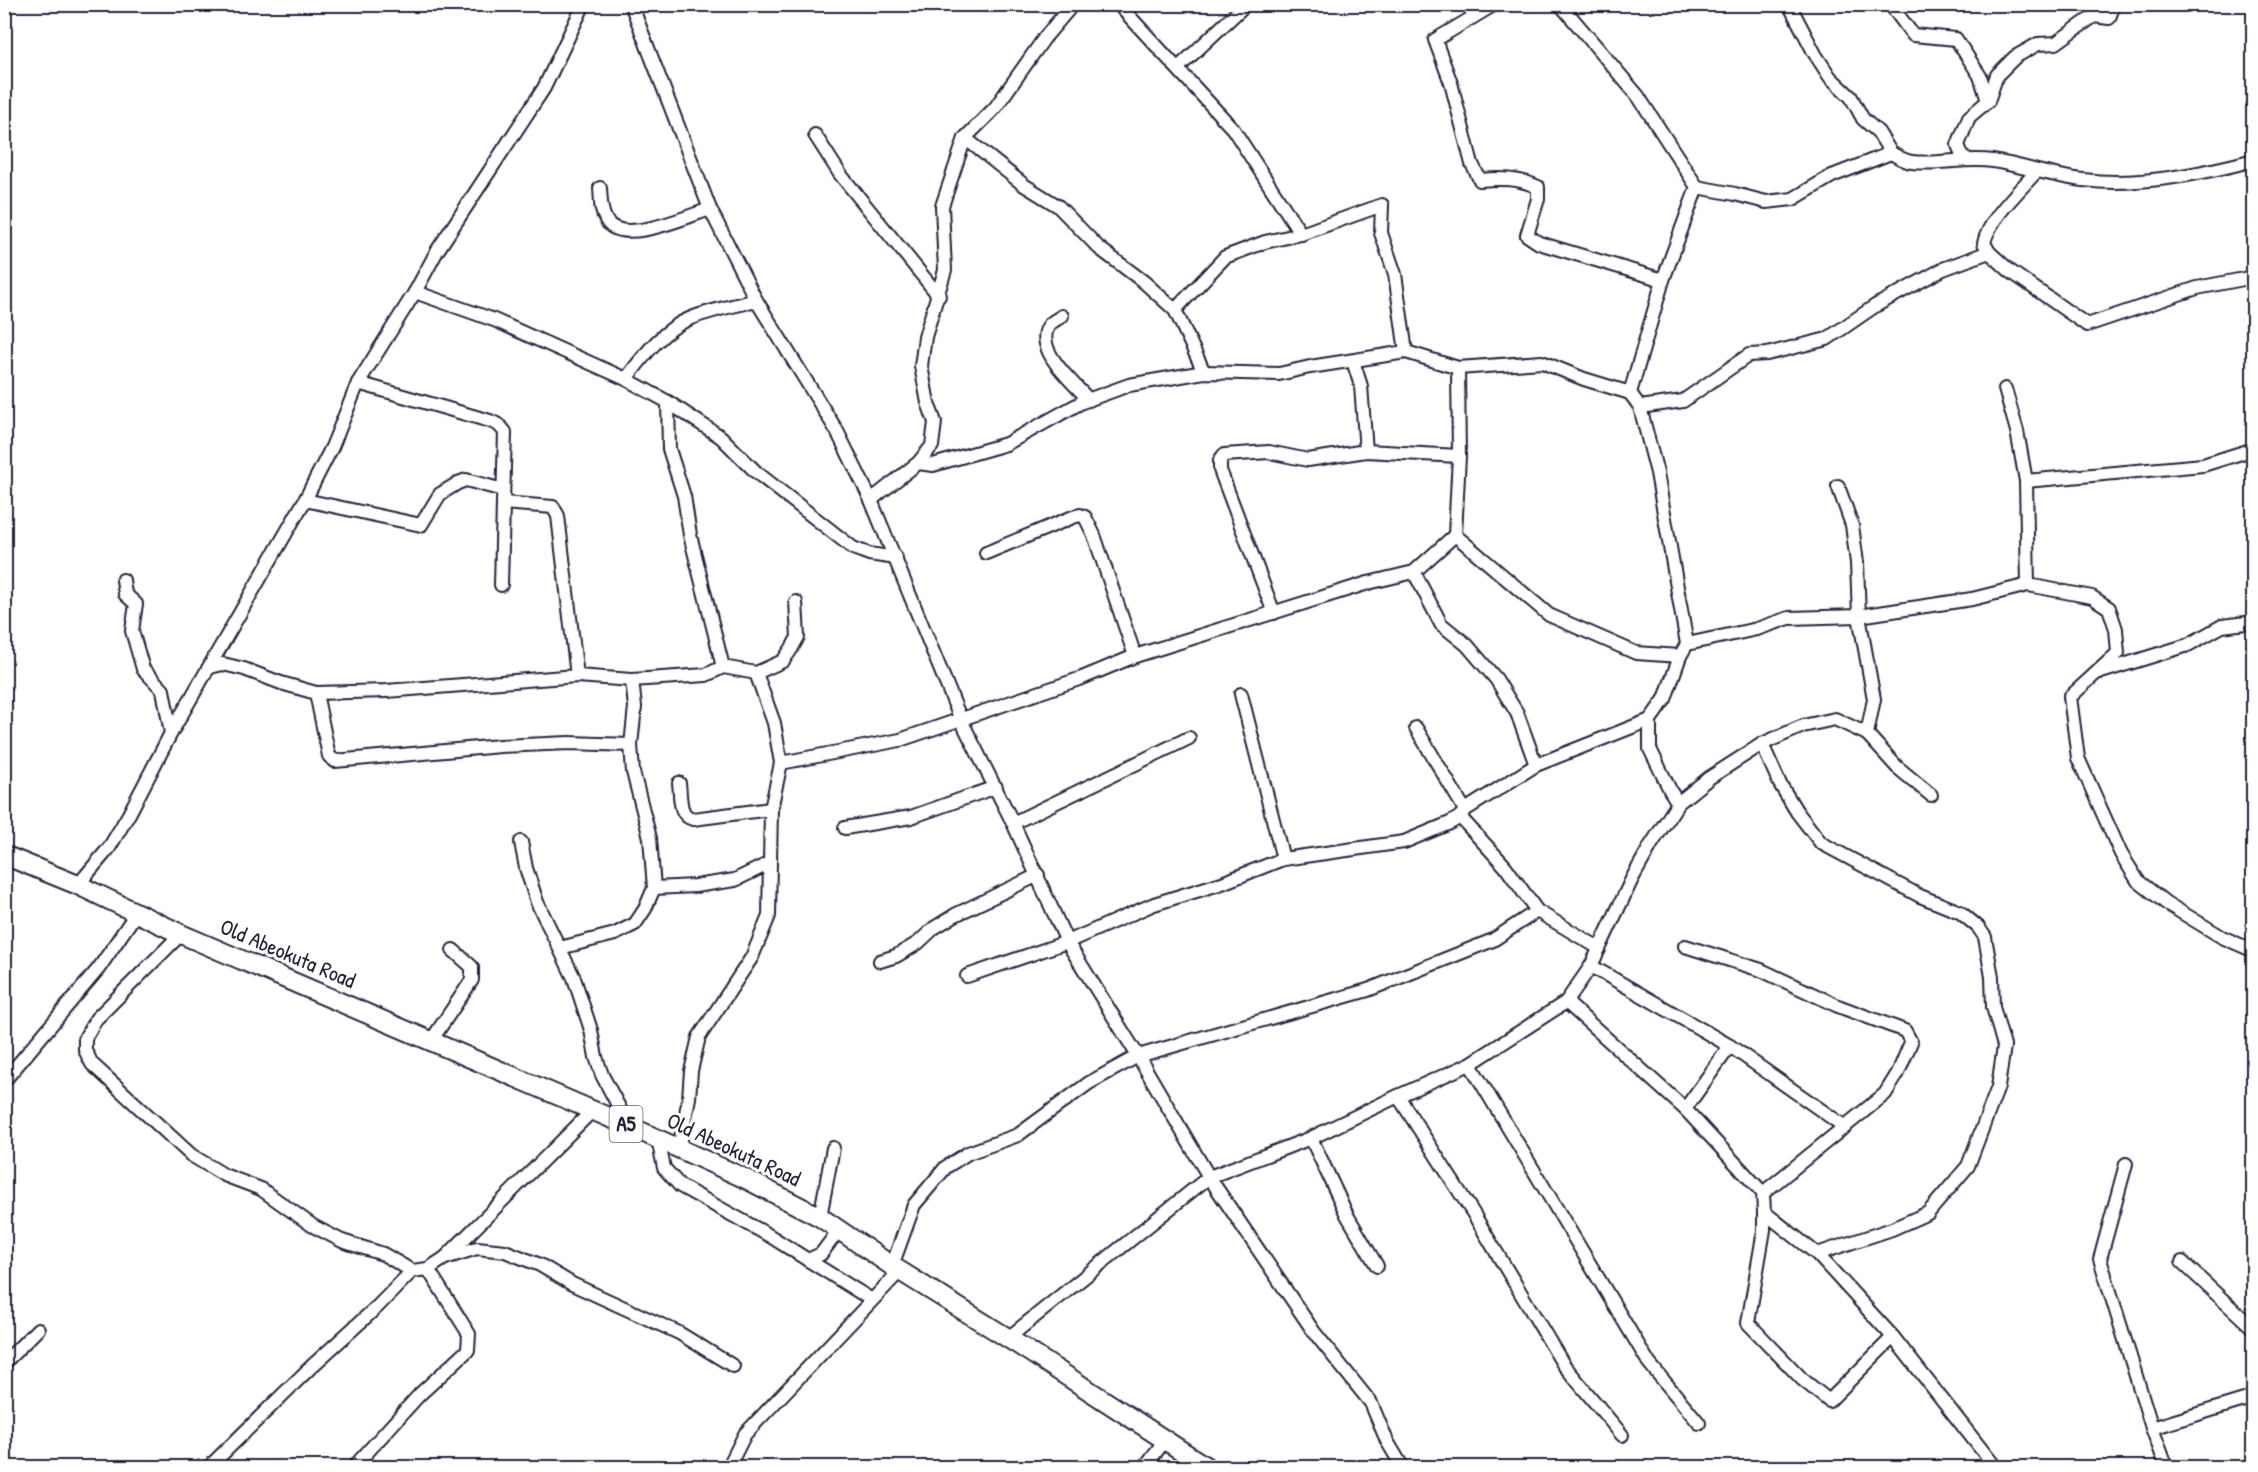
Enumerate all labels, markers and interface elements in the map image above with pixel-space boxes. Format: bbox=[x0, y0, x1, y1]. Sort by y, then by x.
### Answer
street label: Old Abeokuta Road bbox=[216, 911, 361, 995]
street label: Old Abeokuta Road bbox=[662, 1105, 806, 1193]
road number: A5 bbox=[610, 1106, 642, 1142]

